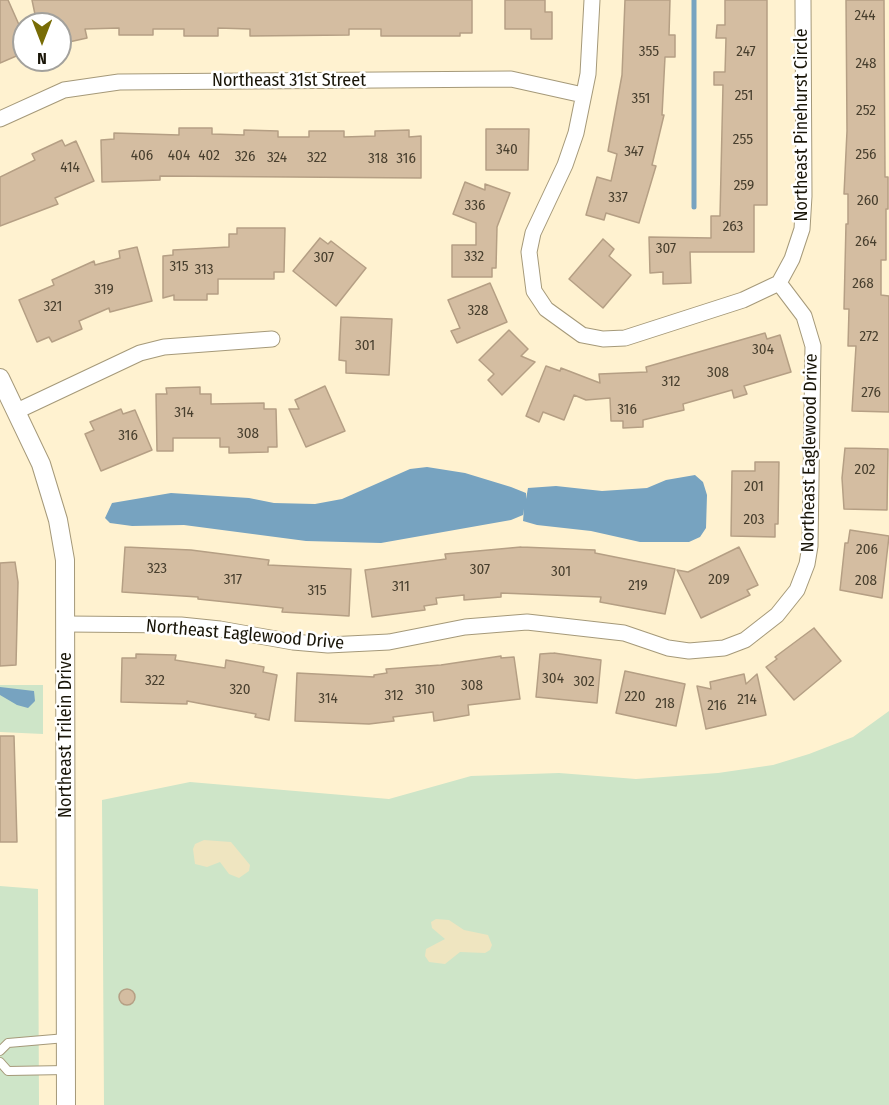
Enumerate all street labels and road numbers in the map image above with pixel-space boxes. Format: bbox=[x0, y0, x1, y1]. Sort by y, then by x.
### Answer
street label: Northeast Pinehurst Circle bbox=[791, 28, 813, 222]
street label: Northeast 31st Street bbox=[212, 70, 366, 92]
street label: Northeast Eaglewood Drive bbox=[797, 353, 823, 553]
street label: Northeast Eaglewood Drive bbox=[145, 616, 345, 654]
street label: Northeast Trilein Drive bbox=[55, 652, 77, 818]

